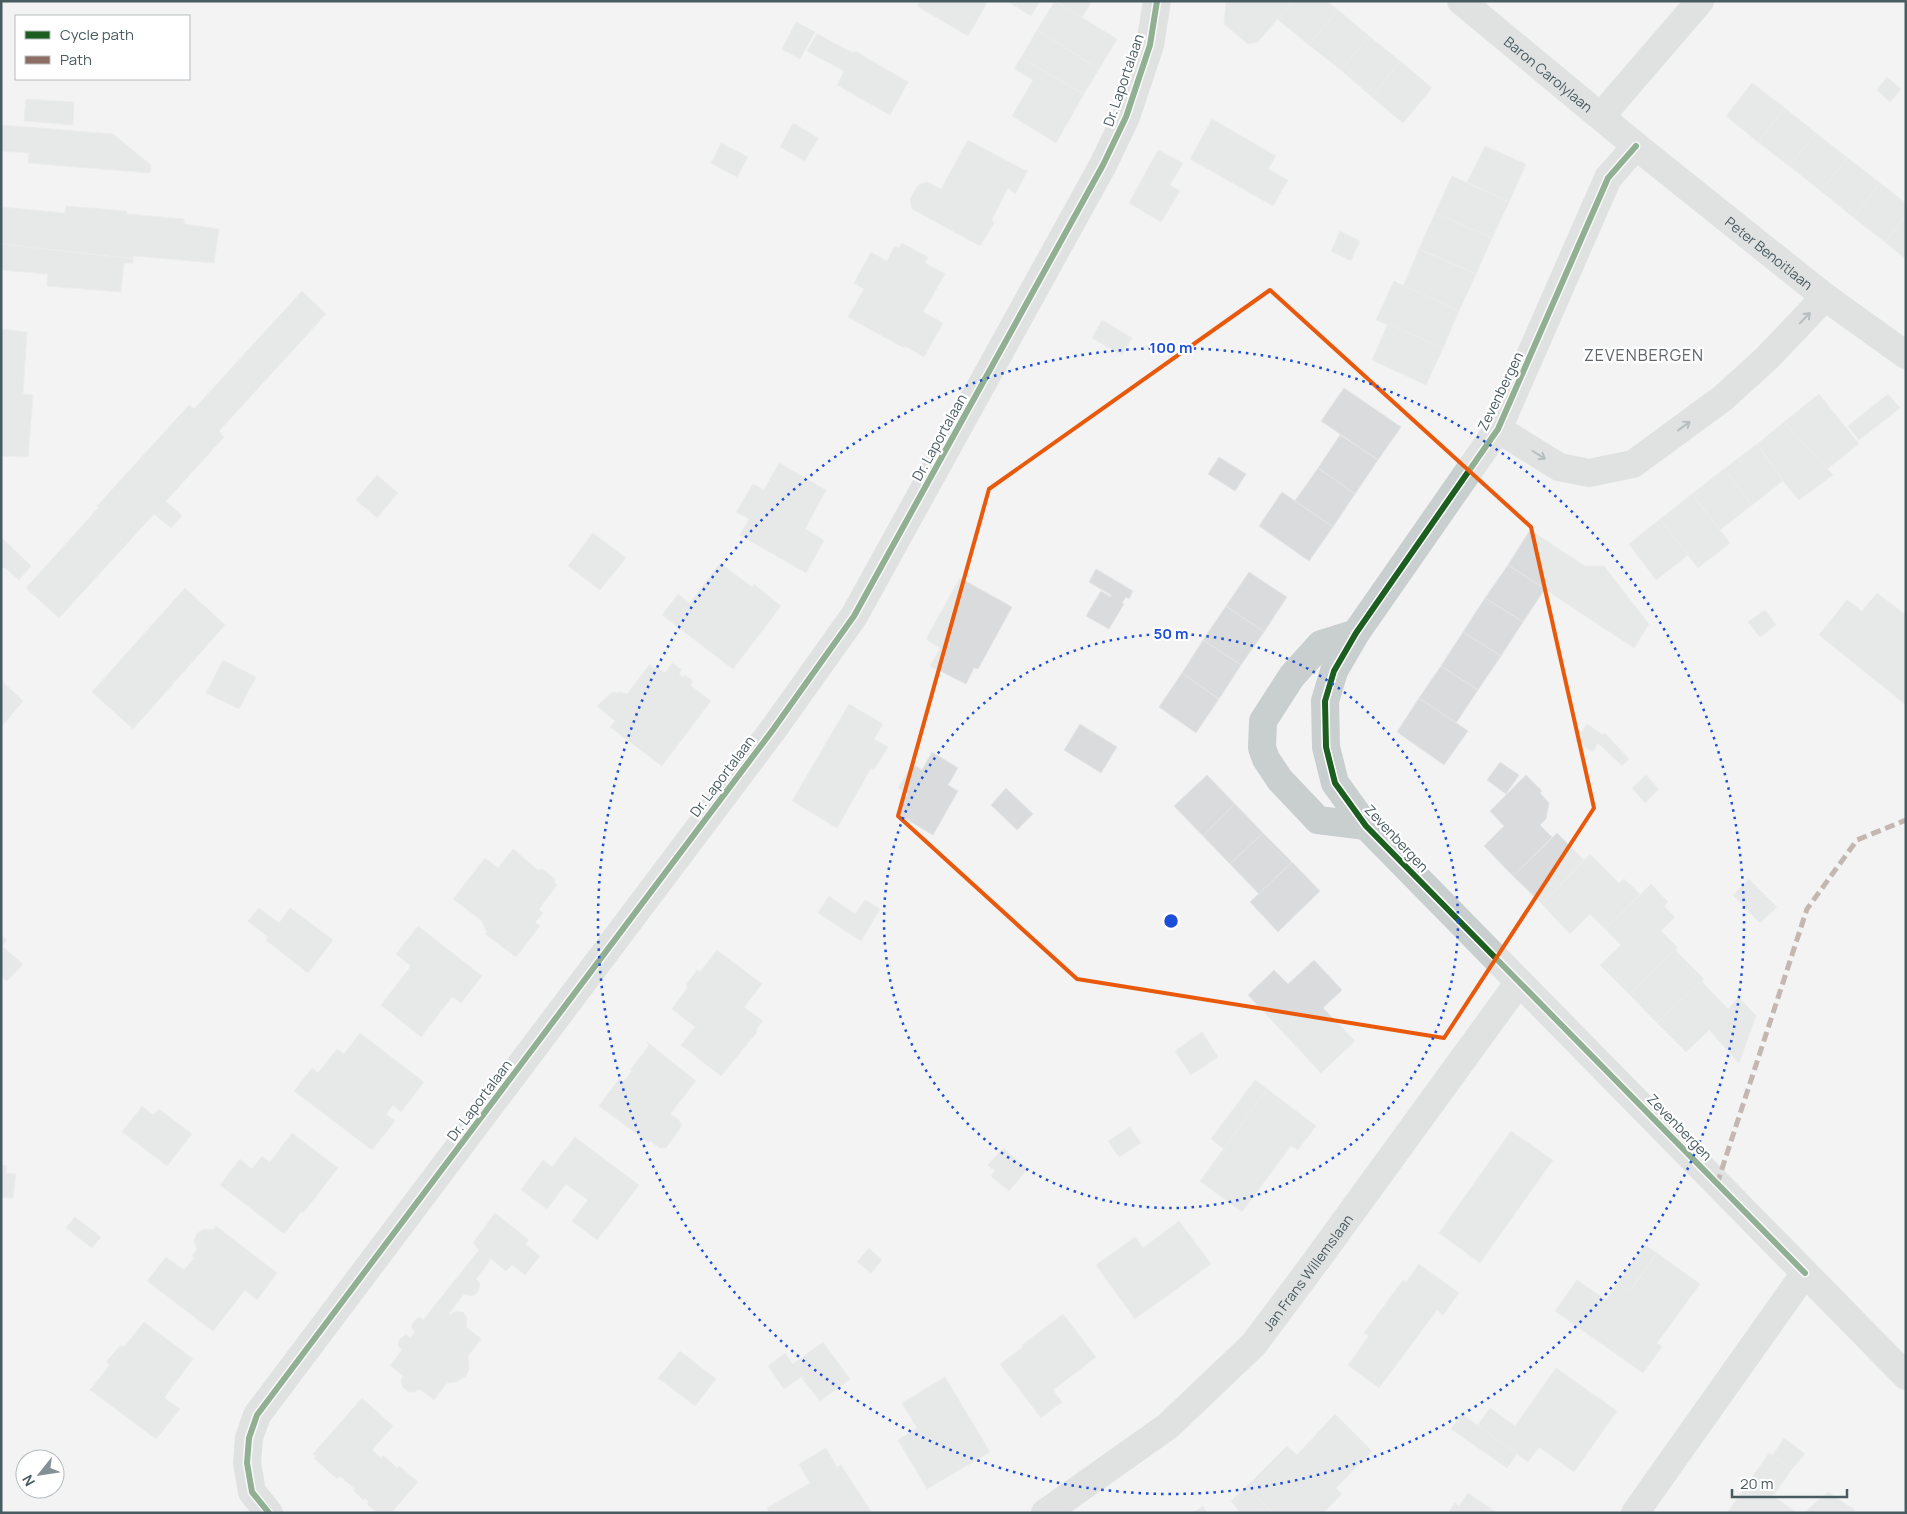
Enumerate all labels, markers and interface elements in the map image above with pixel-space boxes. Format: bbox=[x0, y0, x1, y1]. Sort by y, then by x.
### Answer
legend bbox=[15, 15, 190, 80]
text: Cycle path bbox=[60, 24, 134, 45]
street label: Dr. Laportalaan bbox=[1098, 31, 1148, 129]
street label: Baron Carolylaan bbox=[1501, 31, 1597, 116]
text: Path bbox=[60, 49, 92, 70]
street label: Peter Benoitlaan bbox=[1722, 212, 1817, 293]
one-way arrow bbox=[1799, 312, 1811, 325]
text: 100 m bbox=[1150, 337, 1192, 358]
district label: ZEVENBERGEN bbox=[1584, 344, 1704, 366]
street label: Zevenbergen bbox=[1473, 348, 1527, 434]
street label: Dr. Laportalaan bbox=[907, 390, 971, 484]
one-way arrow bbox=[1677, 421, 1691, 432]
one-way arrow bbox=[1532, 450, 1546, 460]
text: 50 m bbox=[1153, 623, 1189, 644]
street label: Dr. Laportalaan bbox=[685, 732, 759, 820]
street label: Zevenbergen bbox=[1361, 800, 1433, 876]
centre of rings bbox=[1162, 912, 1180, 930]
street label: Dr. Laportalaan bbox=[442, 1056, 516, 1144]
street label: Zevenbergen bbox=[1643, 1090, 1717, 1164]
street label: Jan Frans Willemslaan bbox=[1258, 1210, 1357, 1334]
north arrow bbox=[15, 1449, 65, 1499]
scale bar bbox=[1732, 1466, 1847, 1498]
text: N bbox=[18, 1472, 39, 1490]
text: 20 m bbox=[1740, 1473, 1773, 1494]

